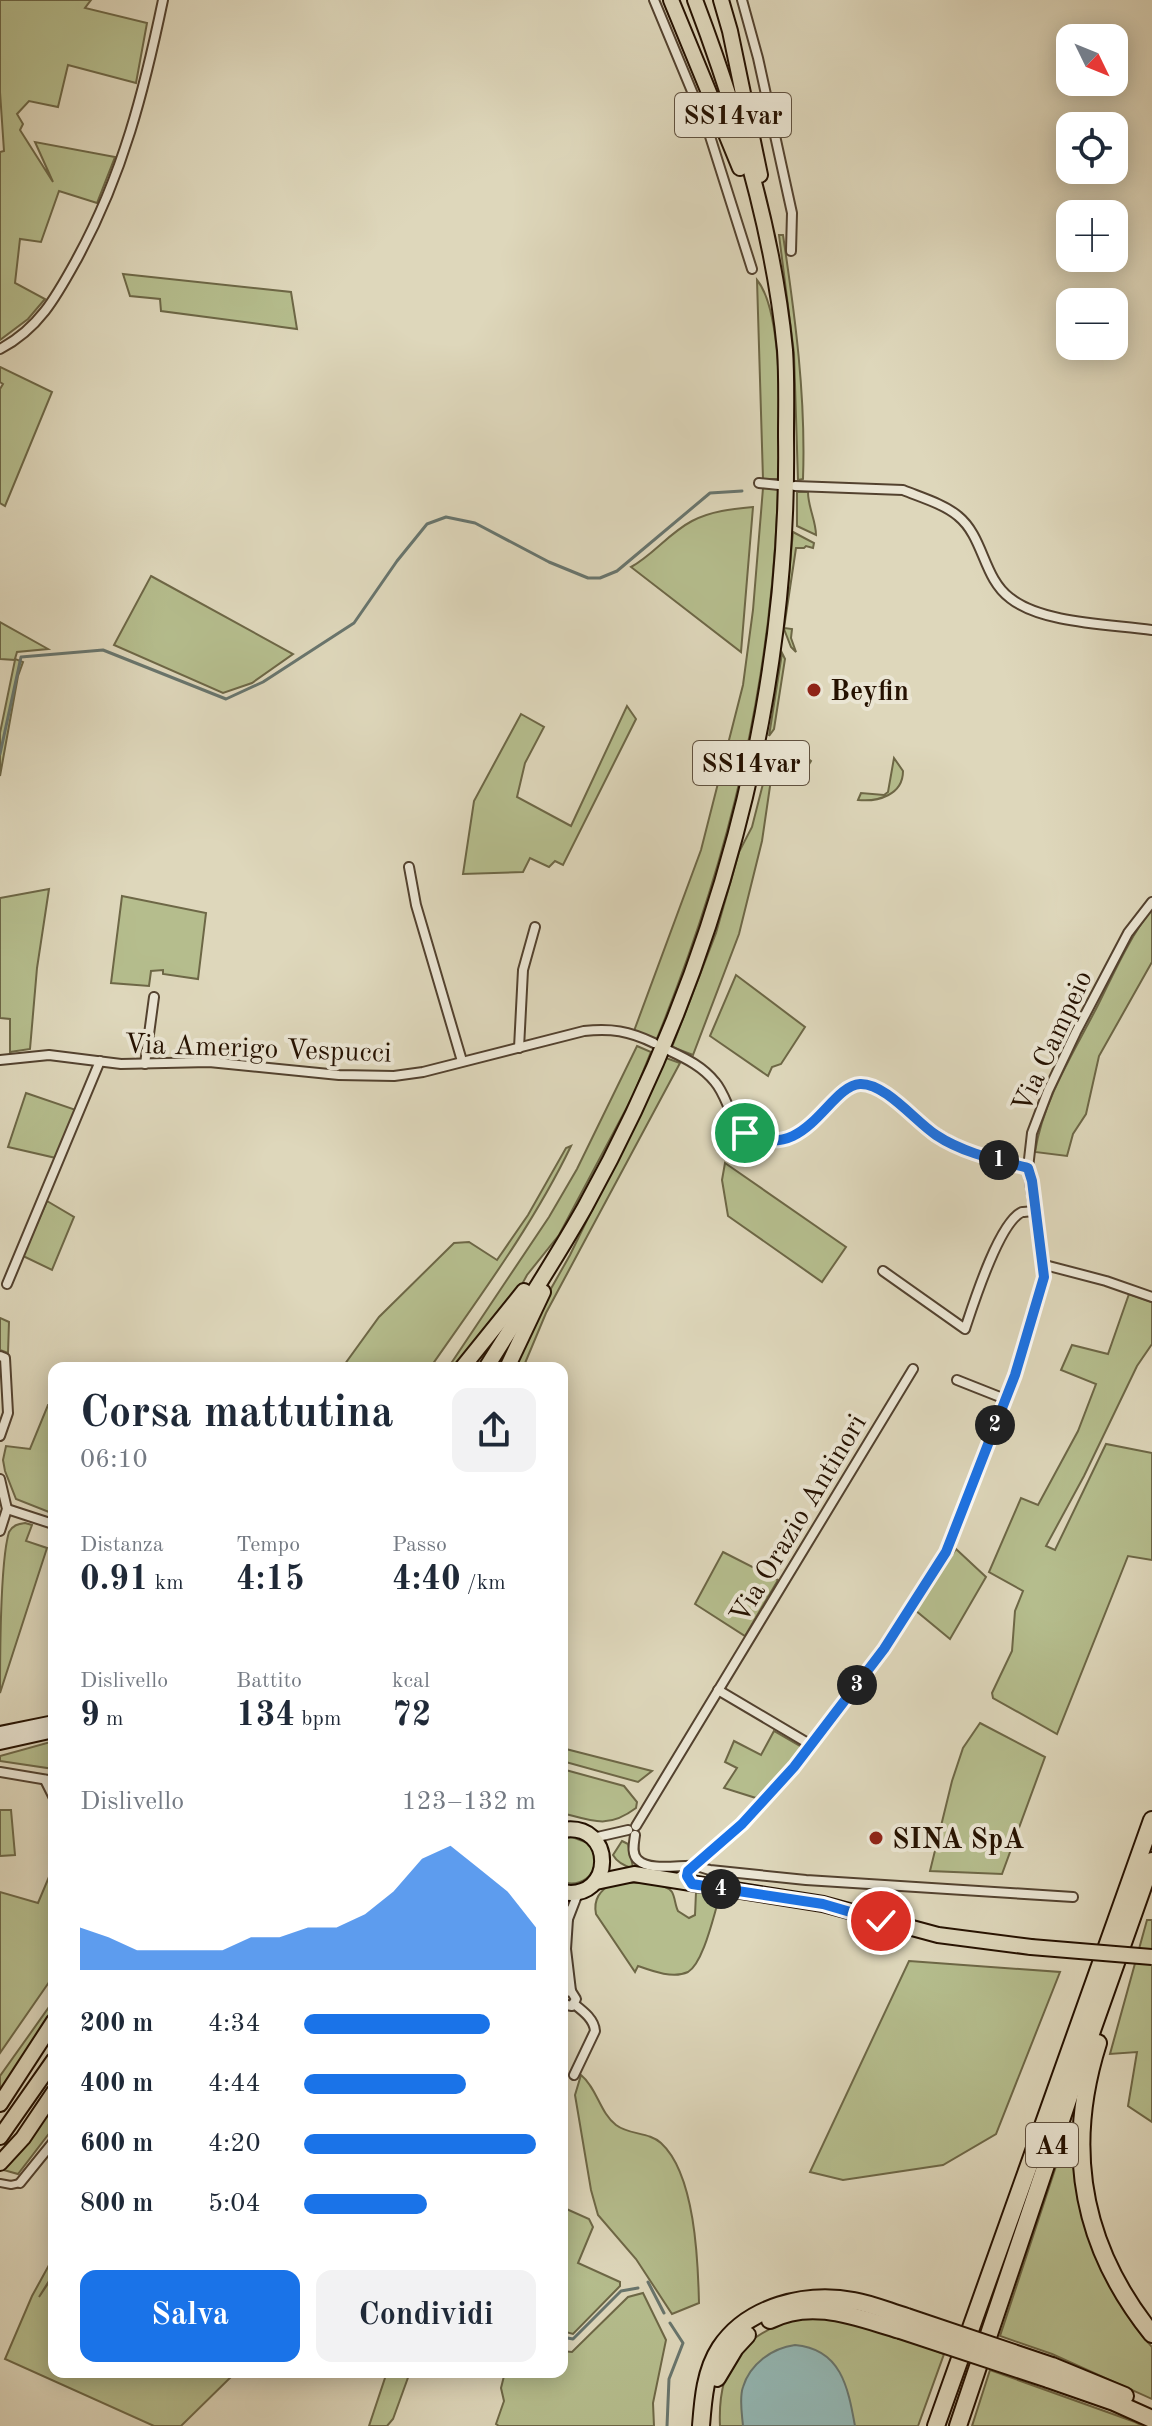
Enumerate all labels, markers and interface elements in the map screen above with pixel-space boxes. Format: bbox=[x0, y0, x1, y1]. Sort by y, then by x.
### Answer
north arrow bbox=[1056, 24, 1128, 96]
map controls bbox=[1056, 24, 1128, 360]
road number: SS14var bbox=[675, 93, 791, 137]
button: locate bbox=[1056, 112, 1128, 184]
button: + bbox=[1056, 200, 1128, 272]
button: − bbox=[1056, 288, 1128, 360]
place label: Beyfin bbox=[830, 679, 909, 707]
marker: Beyfin bbox=[805, 681, 823, 699]
road number: SS14var bbox=[693, 741, 809, 785]
street label: Via Campeio bbox=[1009, 967, 1099, 1118]
street label: Via Amerigo Vespucci bbox=[124, 1031, 392, 1069]
pin bbox=[711, 1099, 779, 1167]
icon: arrive bbox=[723, 1111, 767, 1155]
pin: 1 bbox=[979, 1140, 1019, 1180]
text: 1 bbox=[993, 1149, 1005, 1171]
button: share bbox=[452, 1388, 536, 1472]
text: Corsa mattutina bbox=[80, 1392, 394, 1436]
pin: 2 bbox=[975, 1405, 1015, 1445]
street label: Via Orazio Antinori bbox=[726, 1410, 873, 1629]
text: 2 bbox=[989, 1414, 1001, 1436]
text: 06:10 bbox=[80, 1447, 148, 1473]
text: Distanza bbox=[80, 1534, 164, 1556]
text: Tempo bbox=[236, 1534, 300, 1556]
text: Passo bbox=[392, 1534, 447, 1556]
text: 0.91 bbox=[80, 1563, 149, 1597]
text: 4:15 bbox=[236, 1563, 305, 1597]
text: 4:40 bbox=[392, 1563, 461, 1597]
text: km bbox=[149, 1572, 184, 1594]
text: /km bbox=[461, 1572, 506, 1594]
pin: 3 bbox=[837, 1665, 877, 1705]
text: Dislivello bbox=[80, 1670, 168, 1692]
text: Battito bbox=[236, 1670, 302, 1692]
text: kcal bbox=[392, 1670, 430, 1692]
text: 3 bbox=[851, 1674, 863, 1696]
text: 9 bbox=[80, 1699, 100, 1733]
text: 134 bbox=[236, 1699, 295, 1733]
text: 72 bbox=[392, 1699, 431, 1733]
text: m bbox=[100, 1708, 123, 1730]
text: bpm bbox=[295, 1708, 341, 1730]
text: Dislivello bbox=[80, 1789, 184, 1815]
text: 123–132 m bbox=[401, 1789, 536, 1815]
place label: SINA SpA bbox=[892, 1827, 1024, 1855]
marker: SINA SpA bbox=[867, 1829, 885, 1847]
pin: 4 bbox=[701, 1869, 741, 1909]
text: 4 bbox=[715, 1878, 727, 1900]
pin bbox=[847, 1887, 915, 1955]
icon: check bbox=[859, 1899, 903, 1943]
text: 200 m bbox=[80, 2011, 153, 2037]
text: 4:34 bbox=[208, 2011, 261, 2037]
text: 400 m bbox=[80, 2071, 153, 2097]
text: 4:44 bbox=[208, 2071, 261, 2097]
road number: A4 bbox=[1026, 2123, 1078, 2167]
text: 600 m bbox=[80, 2131, 153, 2157]
text: 4:20 bbox=[208, 2131, 261, 2157]
text: 800 m bbox=[80, 2191, 153, 2217]
text: 5:04 bbox=[208, 2191, 261, 2217]
button: Salva bbox=[80, 2270, 300, 2362]
button: Condividi bbox=[316, 2270, 536, 2362]

